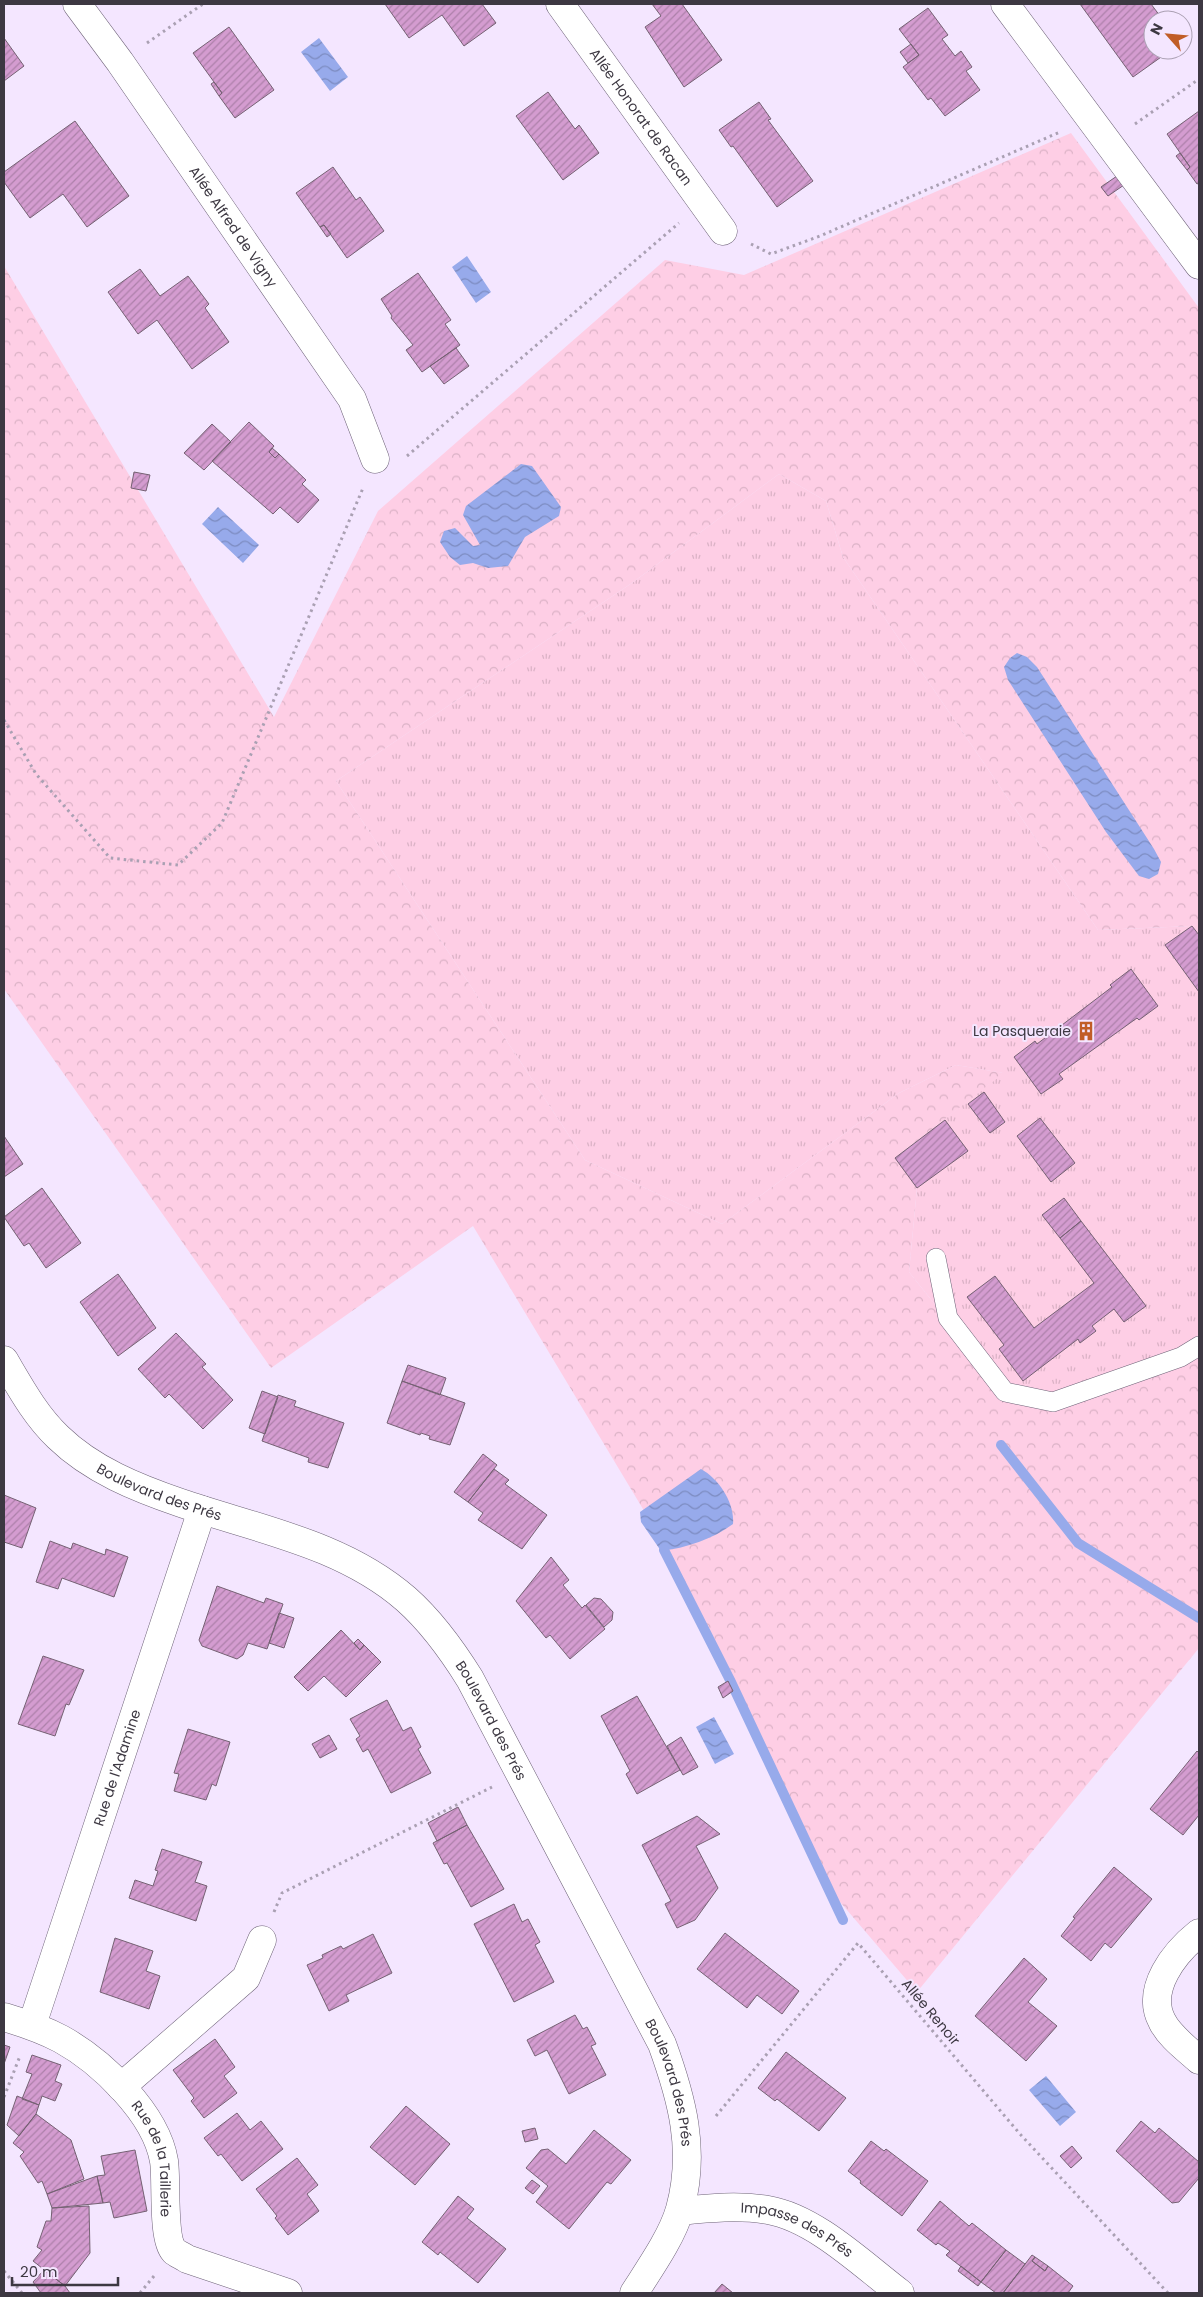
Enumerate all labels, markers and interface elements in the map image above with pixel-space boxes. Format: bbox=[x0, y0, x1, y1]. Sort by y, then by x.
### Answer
north arrow bbox=[1143, 10, 1193, 60]
text: N bbox=[1145, 20, 1168, 38]
street label: Allée Honorat de Racan bbox=[585, 44, 697, 190]
street label: Allée Alfred de Vigny bbox=[184, 162, 282, 291]
building icon: La Pasqueraie bbox=[1075, 1020, 1097, 1042]
place label: La Pasqueraie bbox=[973, 1021, 1071, 1041]
street label: Boulevard des Prés bbox=[93, 1458, 224, 1525]
street label: Boulevard des Prés bbox=[451, 1657, 532, 1784]
street label: Rue de l'Adamine bbox=[88, 1707, 146, 1828]
street label: Allée Renoir bbox=[897, 1974, 965, 2050]
street label: Boulevard des Prés bbox=[640, 2015, 697, 2147]
street label: Rue de la Taillerie bbox=[127, 2096, 176, 2218]
street label: Impasse des Prés bbox=[740, 2197, 857, 2262]
scale bar bbox=[12, 2254, 119, 2286]
text: 20 m bbox=[20, 2261, 58, 2282]

